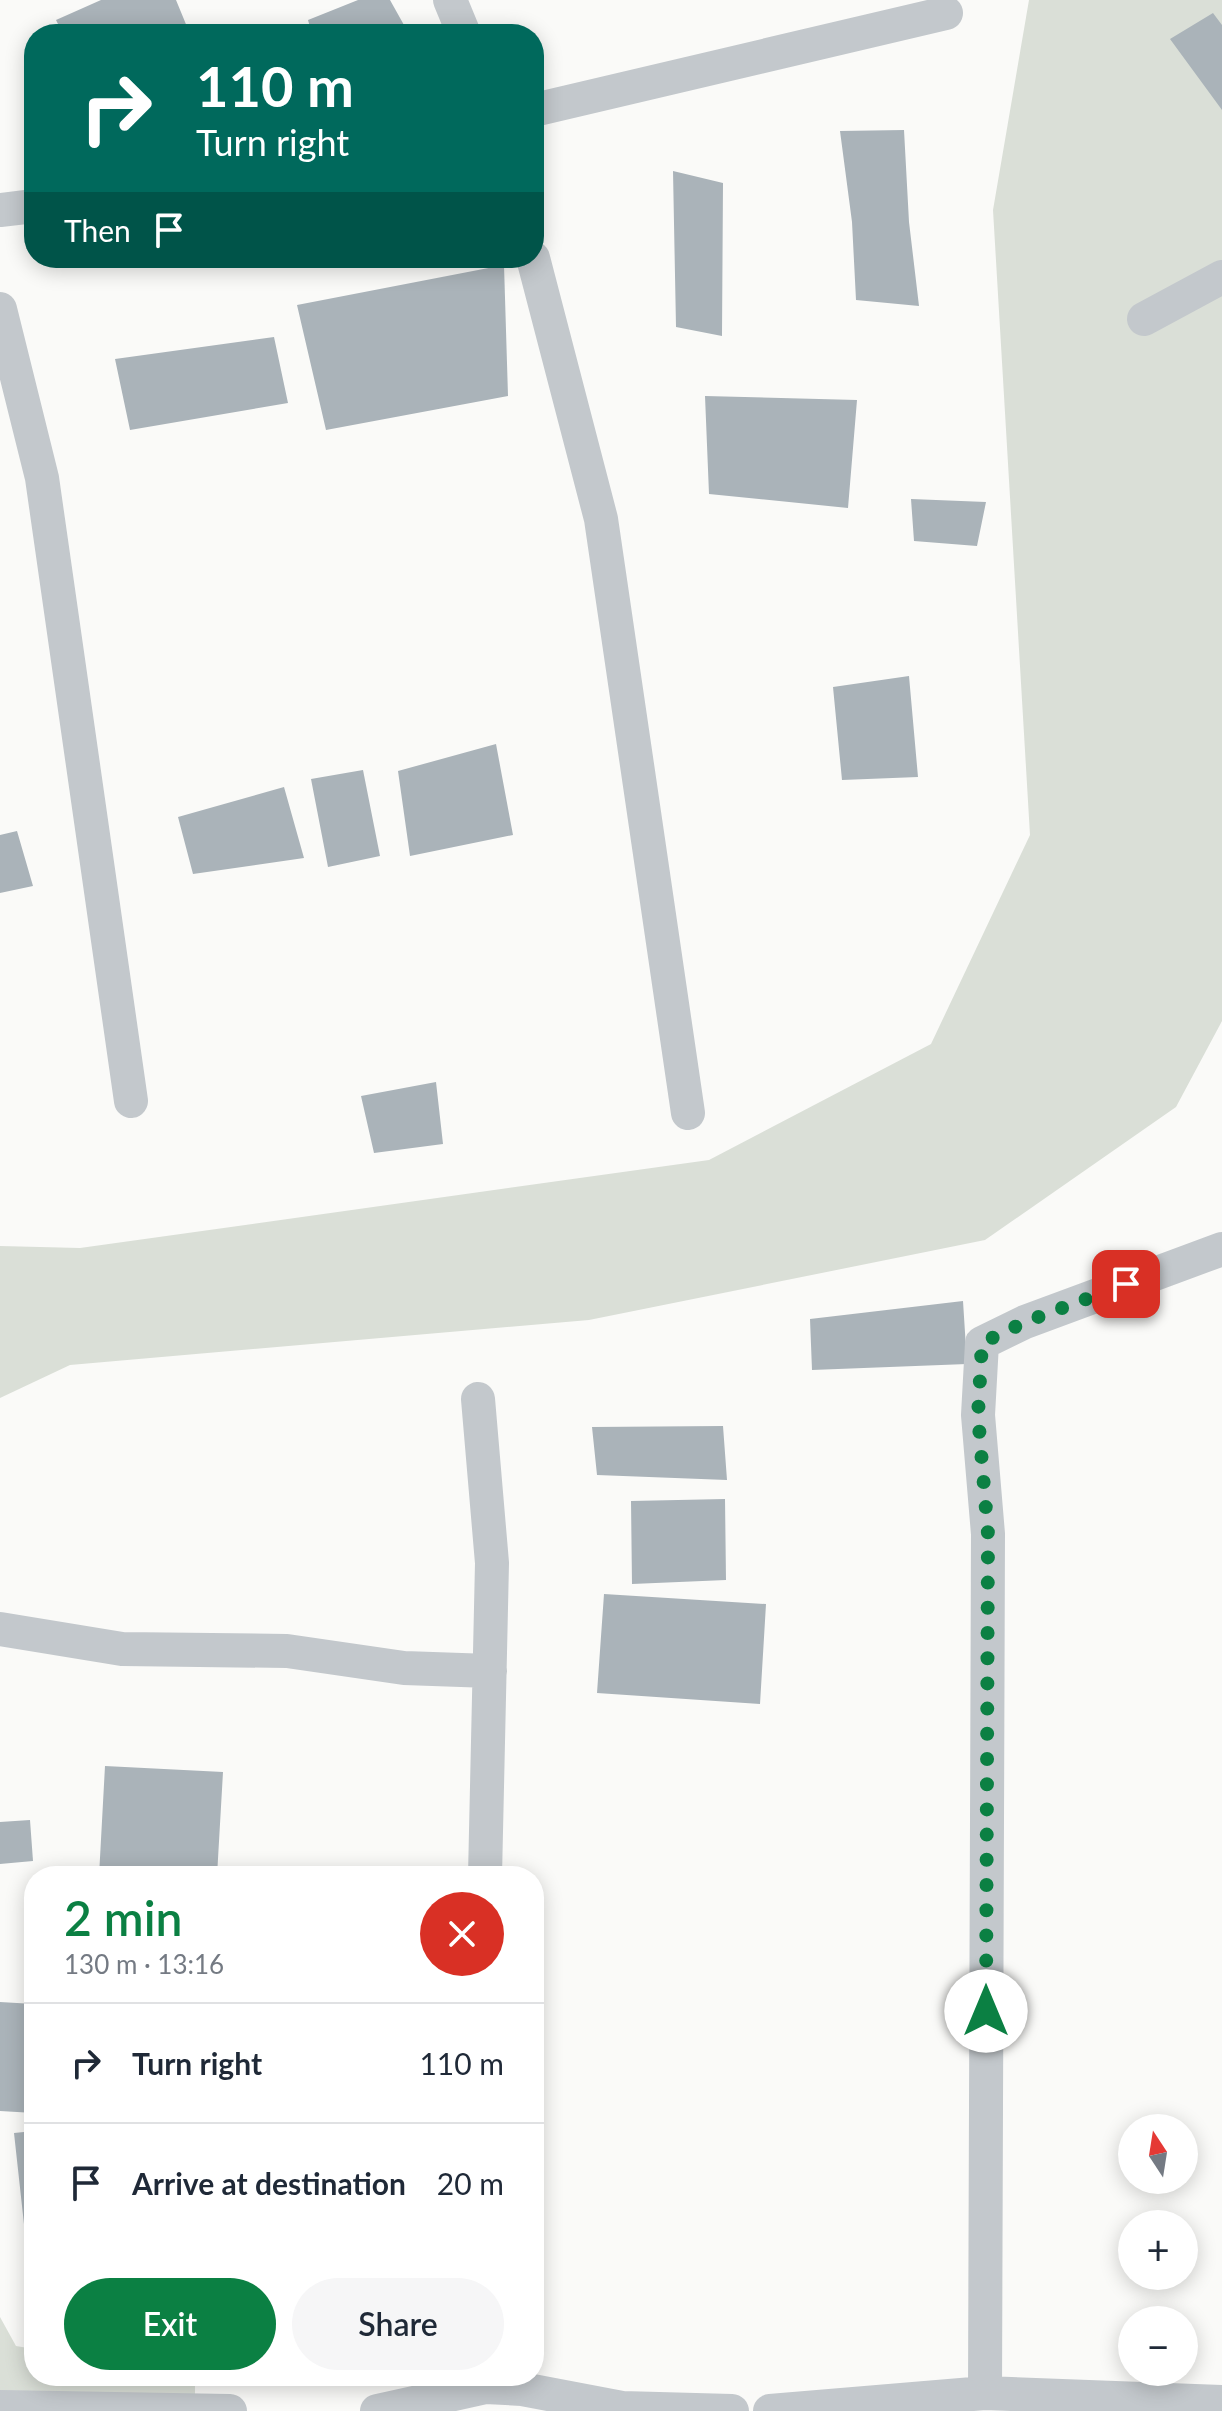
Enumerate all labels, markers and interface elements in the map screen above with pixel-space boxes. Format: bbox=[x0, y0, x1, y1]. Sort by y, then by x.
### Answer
text: 110 m bbox=[196, 52, 354, 119]
icon: right bbox=[64, 56, 168, 160]
text: Turn right bbox=[196, 120, 349, 164]
icon: arrive bbox=[147, 208, 191, 252]
text: Then bbox=[64, 212, 131, 248]
pin bbox=[1092, 1250, 1160, 1318]
icon: arrive bbox=[1104, 1262, 1148, 1306]
text: 2 min bbox=[64, 1889, 182, 1946]
button: close bbox=[420, 1892, 504, 1976]
text: 130 m · 13:16 bbox=[64, 1948, 224, 1980]
position arrow bbox=[944, 1969, 1028, 2053]
icon: right bbox=[64, 2041, 108, 2085]
text: Turn right bbox=[132, 2045, 262, 2081]
text: 110 m bbox=[419, 2045, 504, 2081]
north arrow bbox=[1118, 2114, 1198, 2194]
map controls bbox=[1118, 2114, 1198, 2386]
icon: arrive bbox=[64, 2161, 108, 2205]
text: Arrive at destination bbox=[132, 2165, 406, 2201]
text: 20 m bbox=[437, 2165, 504, 2201]
button: + bbox=[1118, 2210, 1198, 2290]
button: Exit bbox=[64, 2278, 276, 2370]
button: Share bbox=[292, 2278, 504, 2370]
button: − bbox=[1118, 2306, 1198, 2386]

